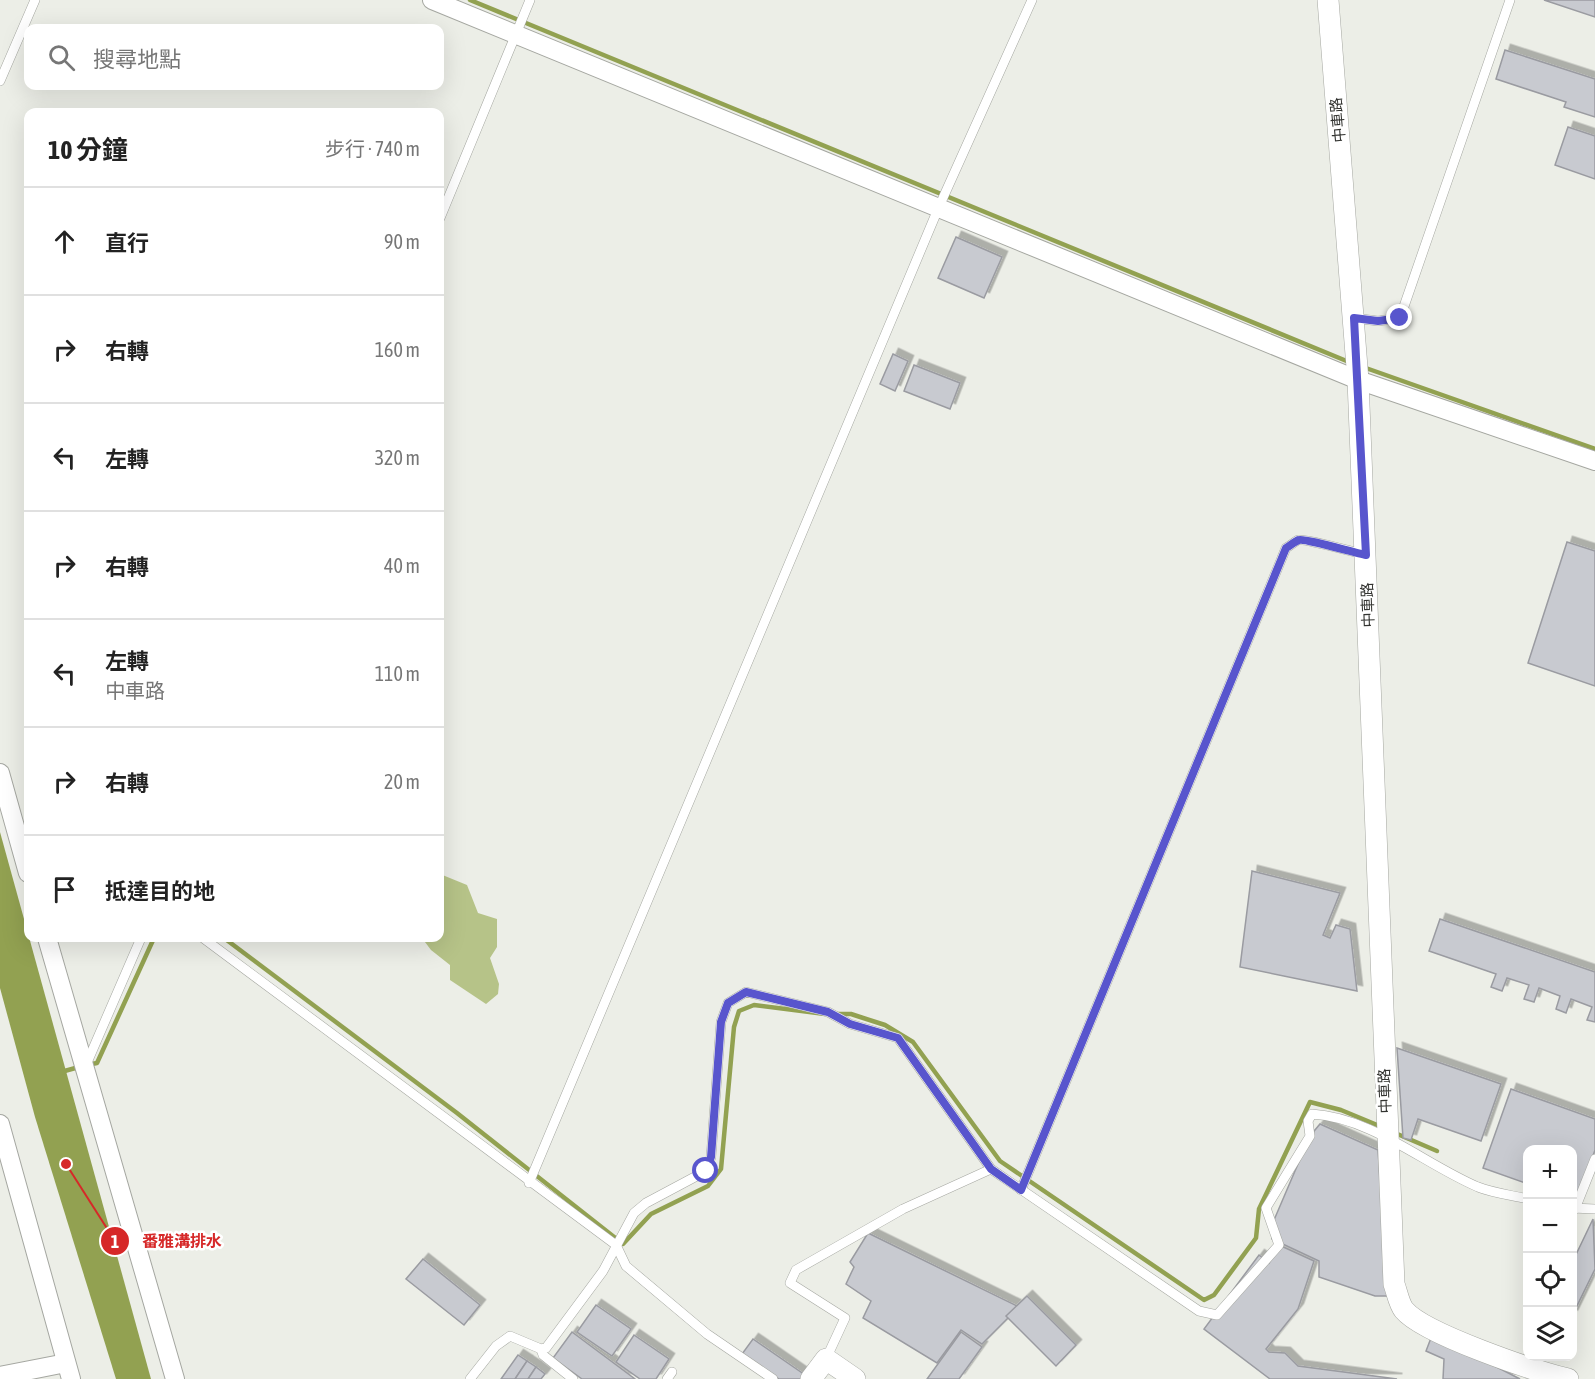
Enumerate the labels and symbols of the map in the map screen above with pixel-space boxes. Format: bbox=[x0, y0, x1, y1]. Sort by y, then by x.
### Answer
street label: 中車路 bbox=[1327, 97, 1348, 143]
route end bbox=[1386, 304, 1412, 330]
street label: 中車路 bbox=[1358, 582, 1377, 628]
street label: 中車路 bbox=[1375, 1068, 1394, 1114]
route start bbox=[692, 1157, 718, 1183]
callout: 番雅溝排水 bbox=[100, 1224, 234, 1258]
text: 1 bbox=[111, 1231, 119, 1252]
text: 番雅溝排水 bbox=[142, 1232, 222, 1250]

